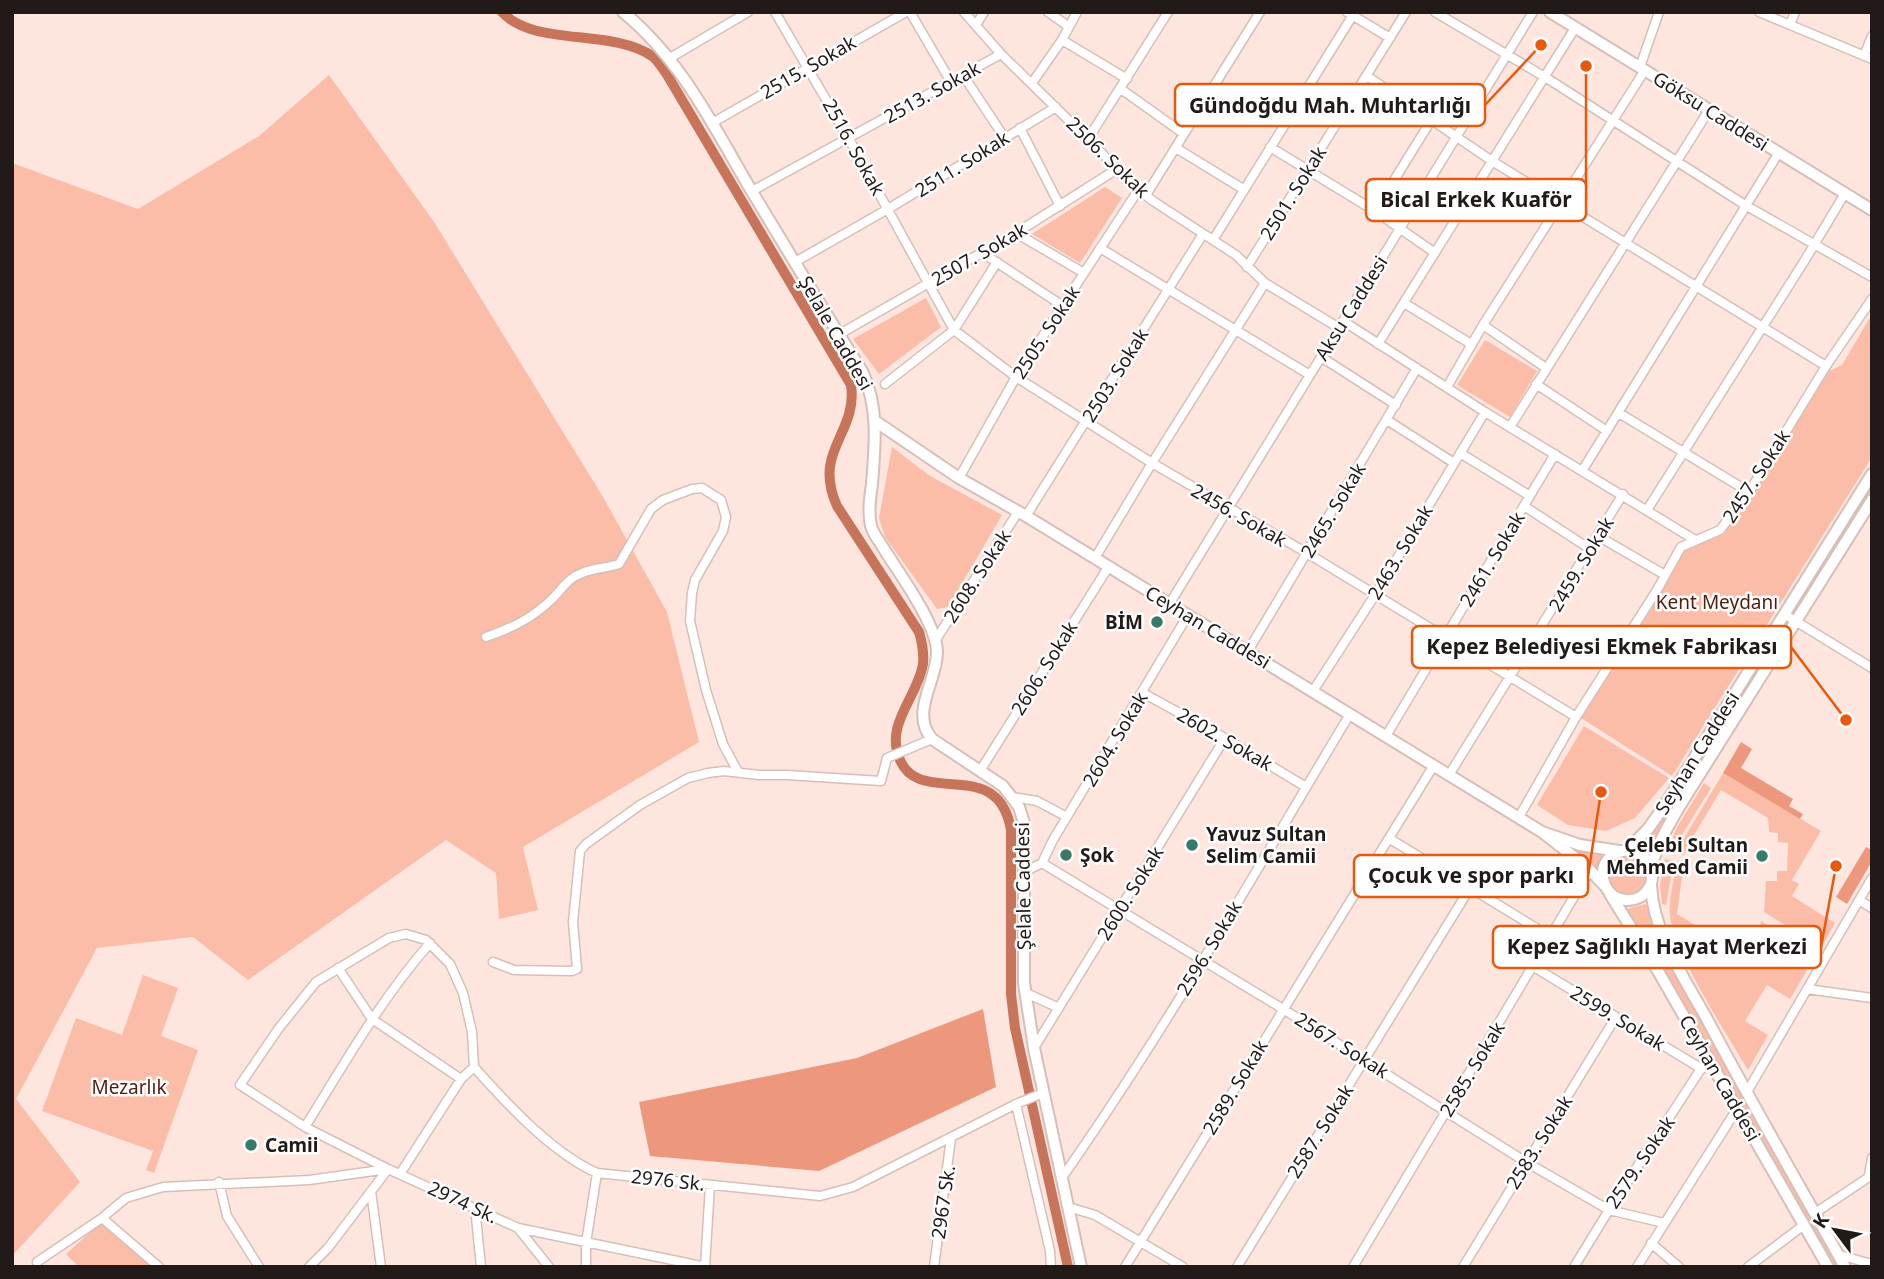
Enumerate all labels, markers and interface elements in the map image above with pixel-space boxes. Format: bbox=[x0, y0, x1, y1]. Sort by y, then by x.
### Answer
street label: 2515. Sokak bbox=[755, 29, 861, 105]
street label: 2513. Sokak bbox=[879, 55, 985, 129]
street label: Göksu Caddesi bbox=[1648, 65, 1774, 157]
callout: Gündoğdu Mah. Muhtarlığı bbox=[1175, 84, 1485, 126]
text: Gündoğdu Mah. Muhtarlığı bbox=[1189, 91, 1471, 119]
street label: 2516. Sokak bbox=[817, 94, 891, 200]
street label: 2506. Sokak bbox=[1061, 111, 1155, 203]
street label: 2511. Sokak bbox=[910, 125, 1014, 203]
street label: 2501. Sokak bbox=[1254, 141, 1332, 245]
callout: Bical Erkek Kuaför bbox=[1366, 179, 1586, 221]
text: Bical Erkek Kuaför bbox=[1380, 185, 1572, 213]
street label: 2507. Sokak bbox=[926, 216, 1032, 292]
street label: Aksu Caddesi bbox=[1308, 251, 1394, 365]
street label: Şelale Caddesi bbox=[793, 271, 879, 395]
street label: 2505. Sokak bbox=[1006, 280, 1086, 384]
street label: 2503. Sokak bbox=[1076, 323, 1154, 427]
street label: 2457. Sokak bbox=[1716, 424, 1796, 528]
street label: 2465. Sokak bbox=[1294, 458, 1372, 562]
street label: 2456. Sokak bbox=[1186, 477, 1292, 553]
street label: 2463. Sokak bbox=[1361, 500, 1439, 604]
street label: 2461. Sokak bbox=[1453, 507, 1531, 611]
street label: 2459. Sokak bbox=[1542, 512, 1620, 616]
street label: 2608. Sokak bbox=[937, 524, 1017, 628]
street label: Ceyhan Caddesi bbox=[1140, 579, 1276, 675]
park label: Kent Meydanı bbox=[1656, 589, 1778, 615]
place label: BİM bbox=[1105, 609, 1143, 635]
marker: BİM bbox=[1149, 614, 1165, 630]
street label: 2606. Sokak bbox=[1005, 616, 1083, 720]
callout: Kepez Belediyesi Ekmek Fabrikası bbox=[1412, 626, 1791, 668]
text: Kepez Belediyesi Ekmek Fabrikası bbox=[1426, 632, 1778, 660]
street label: 2604. Sokak bbox=[1076, 687, 1154, 791]
street label: Seyhan Caddesi bbox=[1649, 687, 1745, 819]
street label: 2602. Sokak bbox=[1172, 701, 1278, 777]
place label: Yavuz Sultan Selim Camii bbox=[1206, 821, 1326, 869]
street label: Şelale Caddesi bbox=[1009, 822, 1037, 950]
place label: Çelebi Sultan Mehmed Camii bbox=[1606, 832, 1748, 880]
marker: Yavuz Sultan Selim Camii bbox=[1184, 837, 1200, 853]
street label: 2600. Sokak bbox=[1091, 841, 1169, 945]
place label: Şok bbox=[1080, 842, 1114, 868]
marker: Şok bbox=[1058, 847, 1074, 863]
marker: Çelebi Sultan Mehmed Camii bbox=[1754, 848, 1770, 864]
callout: Çocuk ve spor parkı bbox=[1354, 855, 1588, 897]
text: Çocuk ve spor parkı bbox=[1368, 861, 1574, 889]
street label: 2596. Sokak bbox=[1170, 896, 1248, 1000]
callout: Kepez Sağlıklı Hayat Merkezi bbox=[1493, 926, 1821, 968]
text: Kepez Sağlıklı Hayat Merkezi bbox=[1507, 932, 1807, 960]
street label: 2599. Sokak bbox=[1566, 979, 1670, 1057]
street label: 2567. Sokak bbox=[1290, 1006, 1394, 1084]
street label: Ceyhan Caddesi bbox=[1673, 1010, 1767, 1146]
street label: 2585. Sokak bbox=[1433, 1017, 1511, 1121]
street label: 2589. Sokak bbox=[1196, 1035, 1274, 1139]
park label: Mezarlık bbox=[91, 1074, 167, 1100]
street label: 2587. Sokak bbox=[1281, 1079, 1359, 1183]
street label: 2583. Sokak bbox=[1500, 1090, 1578, 1194]
street label: 2579. Sokak bbox=[1599, 1111, 1681, 1213]
place label: Camii bbox=[265, 1132, 318, 1158]
marker: Camii bbox=[243, 1137, 259, 1153]
street label: 2976 Sk. bbox=[630, 1163, 706, 1197]
street label: 2967 Sk. bbox=[925, 1164, 961, 1240]
street label: 2974 Sk. bbox=[424, 1175, 502, 1229]
north arrow bbox=[1800, 1195, 1870, 1265]
text: K bbox=[1806, 1208, 1835, 1233]

